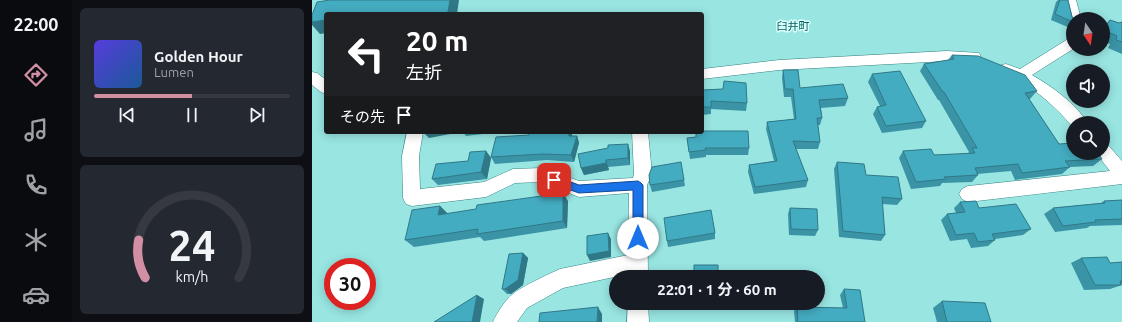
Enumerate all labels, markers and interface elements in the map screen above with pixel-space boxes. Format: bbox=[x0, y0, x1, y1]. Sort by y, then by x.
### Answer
north arrow bbox=[1066, 12, 1110, 56]
map controls bbox=[1066, 12, 1110, 160]
text: 22:00 bbox=[13, 14, 59, 34]
district label: 臼井町 bbox=[777, 20, 810, 32]
text: 20 m bbox=[406, 25, 468, 56]
icon: left bbox=[340, 28, 392, 80]
text: Golden Hour bbox=[154, 48, 243, 65]
icon: directions bbox=[22, 61, 50, 89]
text: 左折 bbox=[406, 62, 442, 82]
button: sound bbox=[1066, 64, 1110, 108]
text: Lumen bbox=[154, 65, 194, 79]
icon: previous bbox=[116, 104, 138, 126]
icon: pause bbox=[181, 104, 203, 126]
icon: next bbox=[246, 104, 268, 126]
icon: arrive bbox=[393, 104, 415, 126]
text: その先 bbox=[340, 108, 385, 125]
icon: music bbox=[22, 116, 50, 144]
button: search bbox=[1066, 116, 1110, 160]
pin bbox=[537, 163, 571, 197]
icon: arrive bbox=[543, 169, 565, 191]
icon: phone bbox=[22, 171, 50, 199]
position arrow bbox=[617, 217, 659, 259]
text: 24 bbox=[169, 221, 215, 268]
icon: climate bbox=[22, 226, 50, 254]
speed limit sign: 30 bbox=[324, 258, 376, 310]
text: km/h bbox=[176, 268, 208, 284]
icon: car bbox=[22, 281, 50, 309]
text: 22:01 · 1 分 · 60 m bbox=[657, 281, 777, 298]

